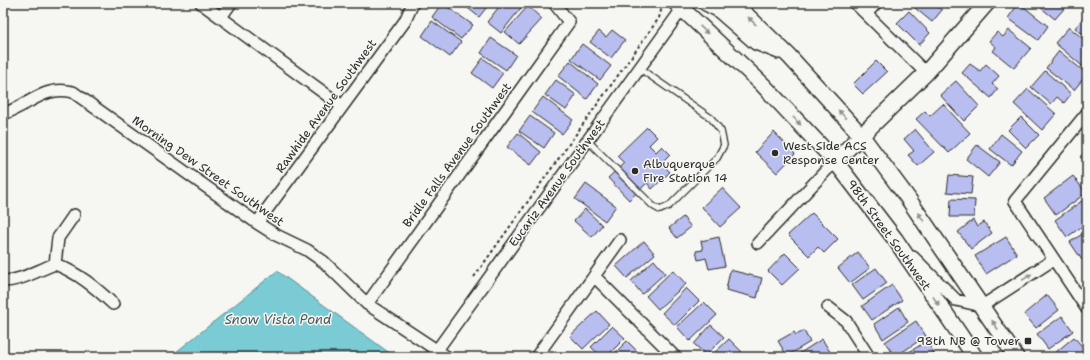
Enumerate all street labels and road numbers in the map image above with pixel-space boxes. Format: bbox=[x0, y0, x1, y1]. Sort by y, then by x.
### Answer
street label: Rawhide Avenue Southwest bbox=[272, 36, 380, 176]
street label: Bridle Falls Avenue Southwest bbox=[399, 79, 515, 231]
street label: Morning Dew Street Southwest bbox=[129, 112, 287, 230]
street label: Eucariz Avenue Southwest bbox=[505, 116, 609, 250]
street label: 98th Street Southwest bbox=[843, 176, 935, 294]

